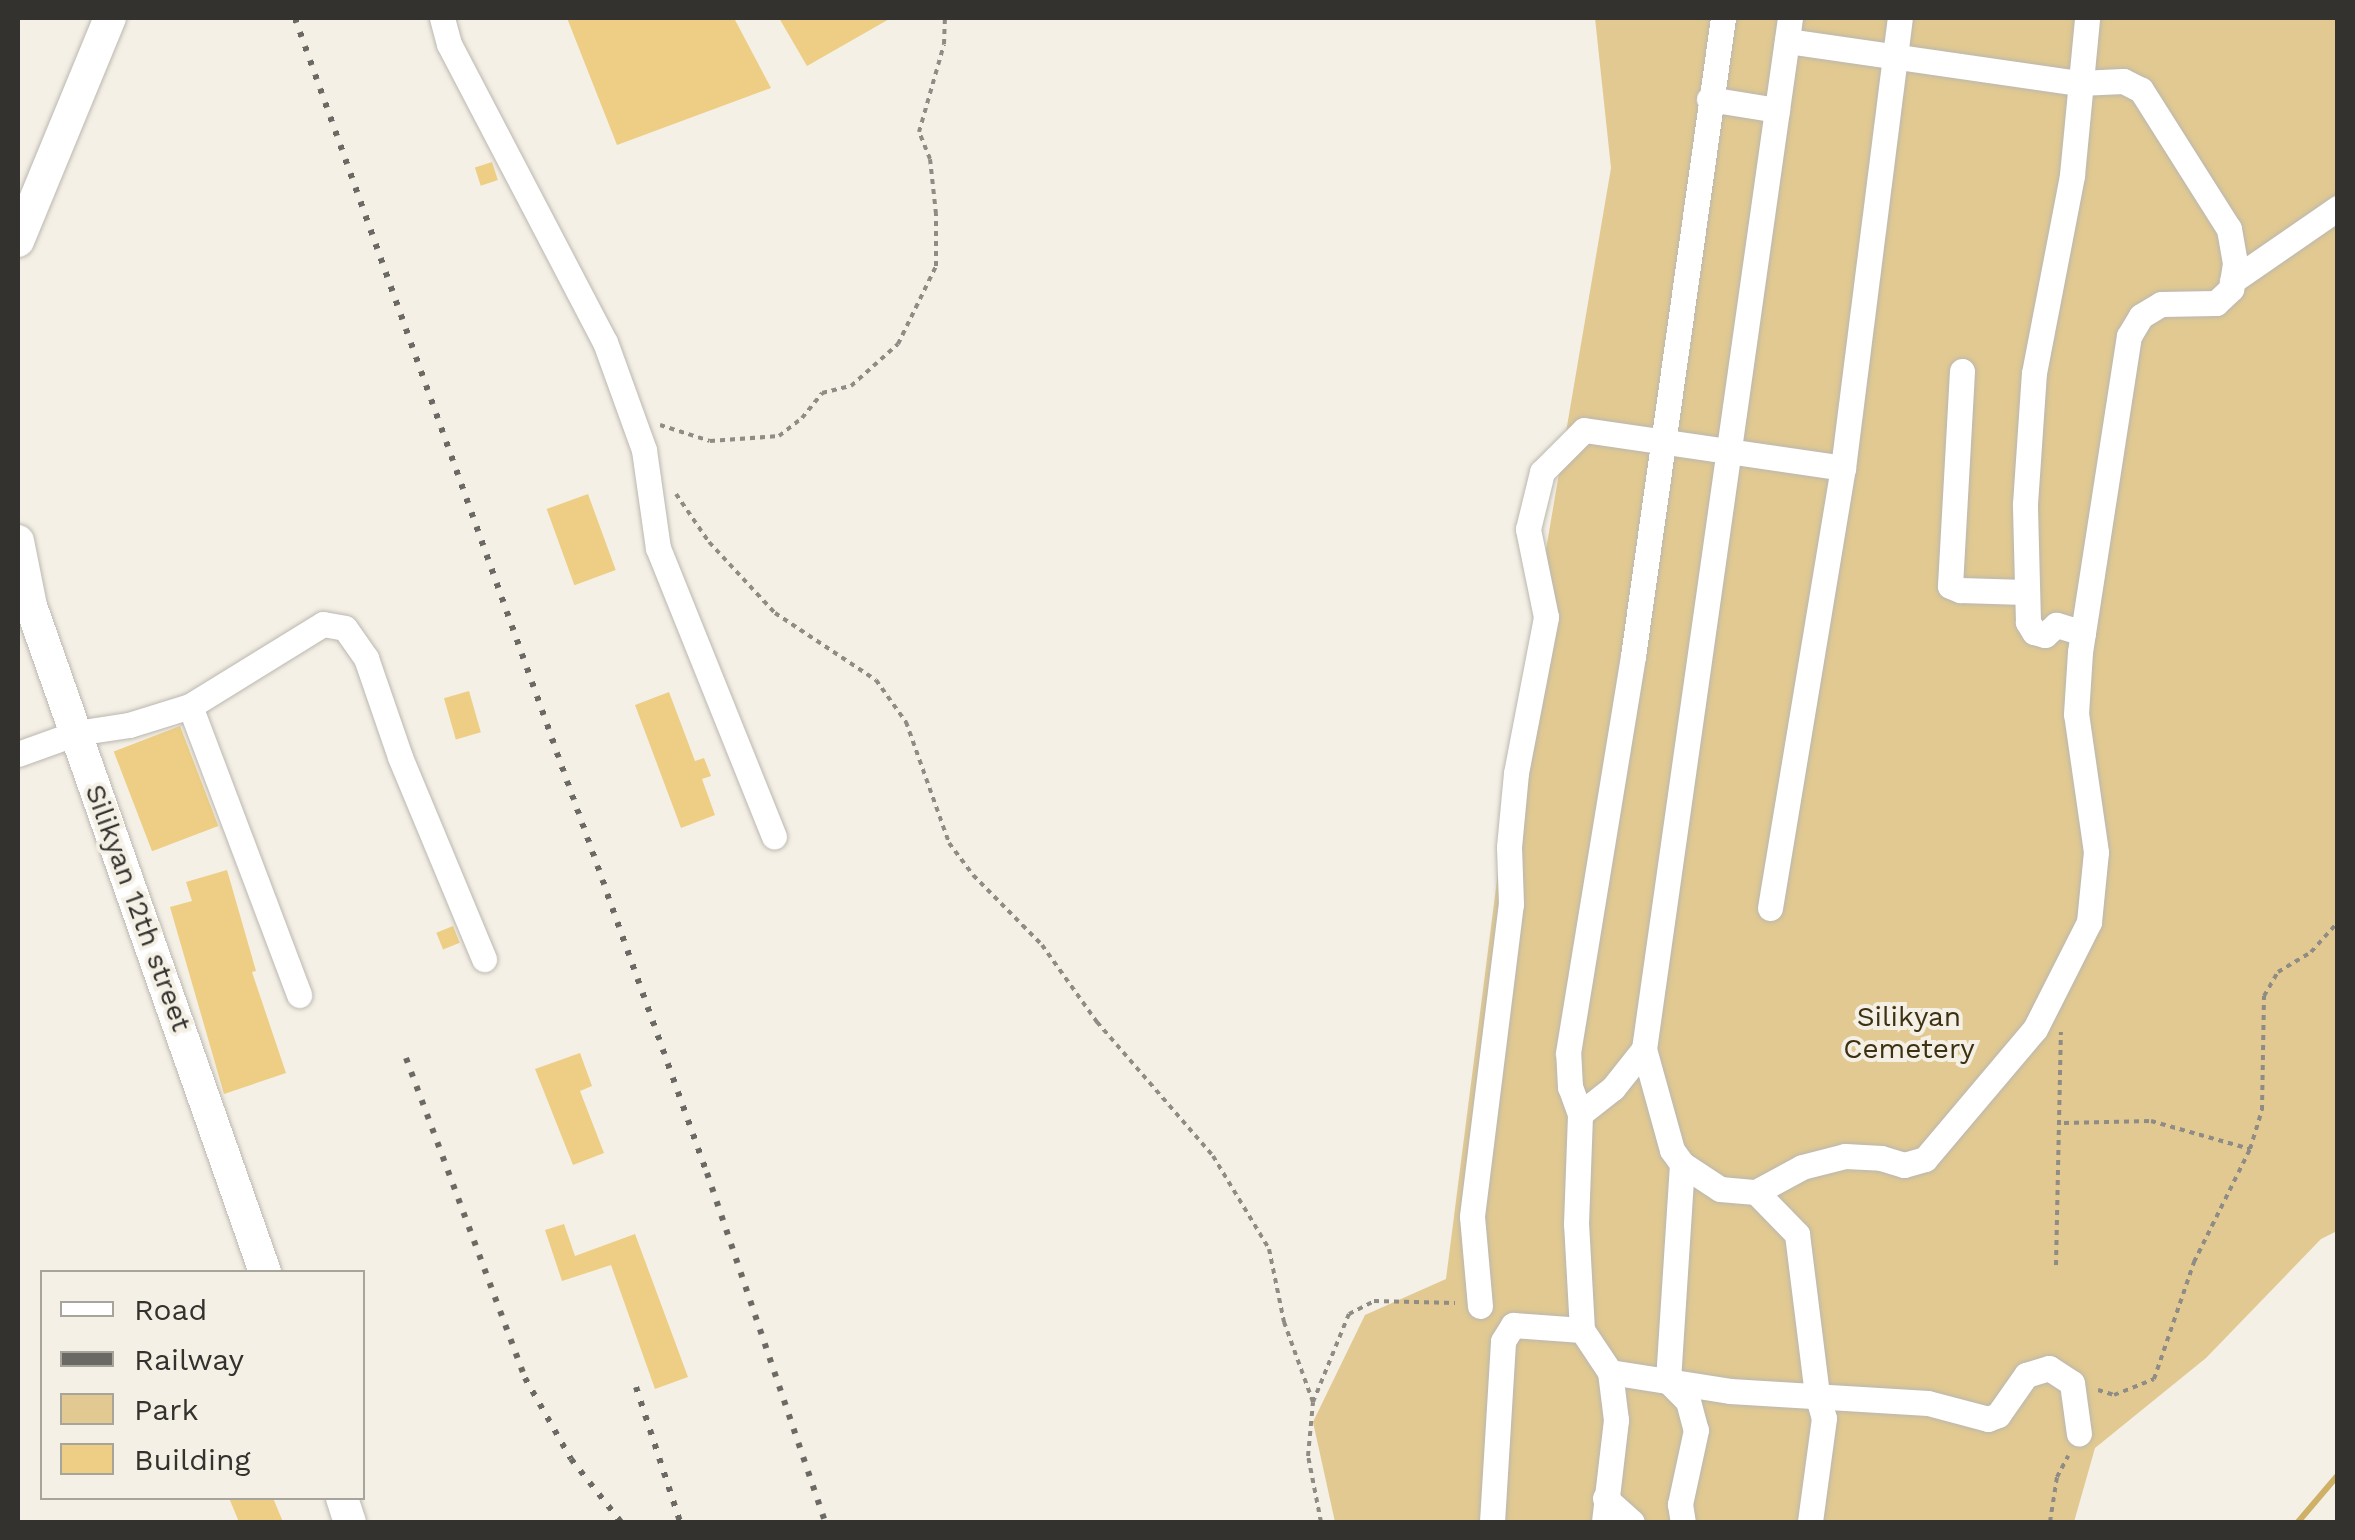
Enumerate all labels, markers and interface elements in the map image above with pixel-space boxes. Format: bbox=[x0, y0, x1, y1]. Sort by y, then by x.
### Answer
street label: Silikyan 12th street bbox=[78, 780, 198, 1036]
park label: Silikyan Cemetery bbox=[1843, 1000, 1975, 1066]
legend bbox=[40, 1270, 365, 1500]
text: Road bbox=[134, 1292, 207, 1327]
text: Railway bbox=[134, 1342, 244, 1377]
text: Park bbox=[134, 1392, 199, 1427]
text: Building bbox=[134, 1442, 251, 1477]

